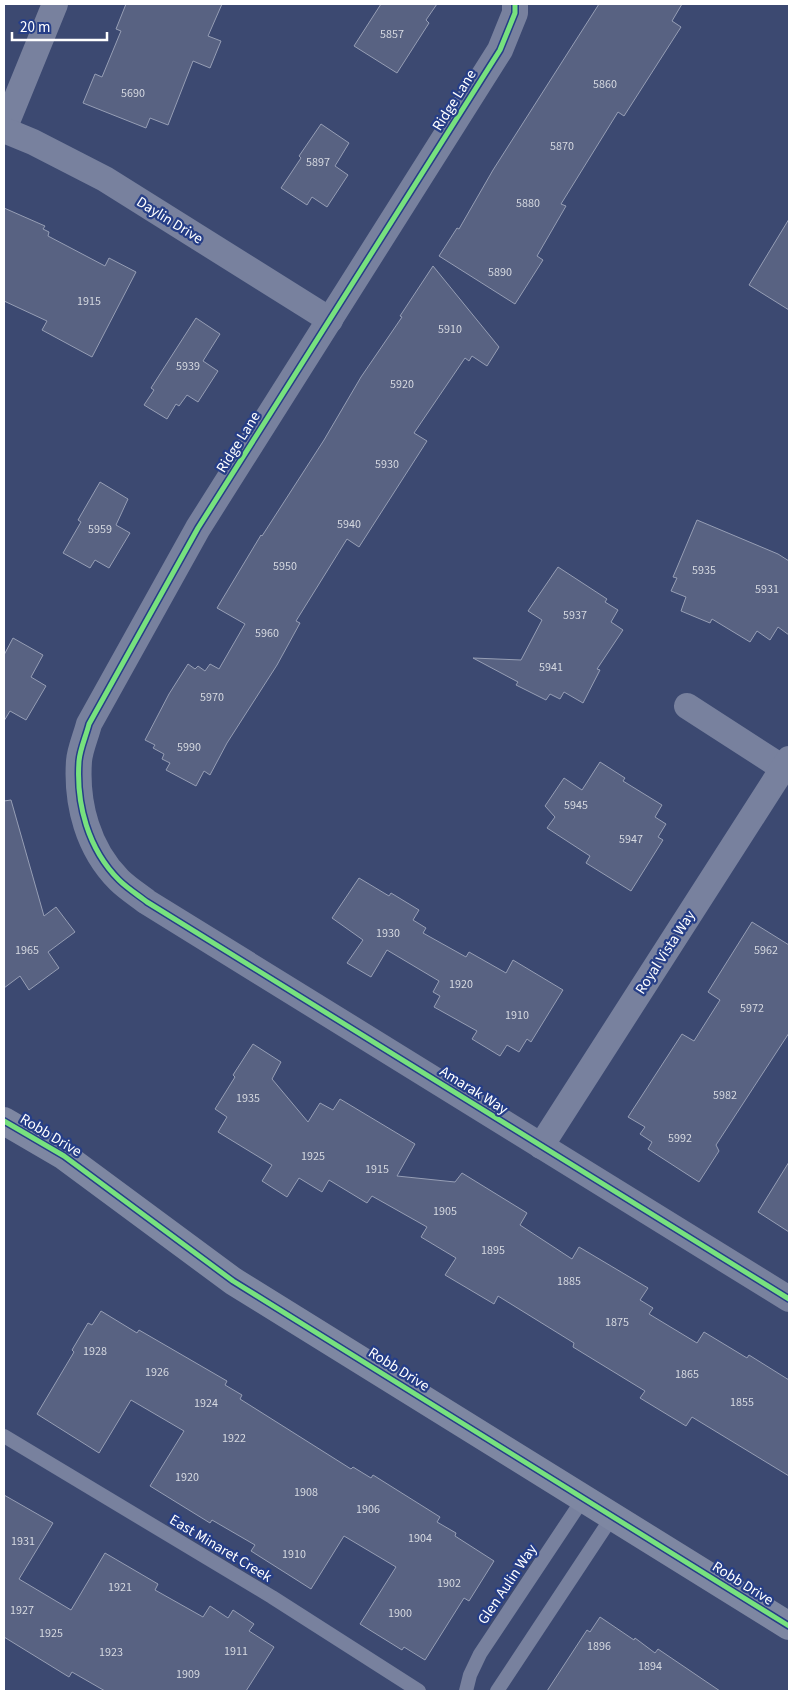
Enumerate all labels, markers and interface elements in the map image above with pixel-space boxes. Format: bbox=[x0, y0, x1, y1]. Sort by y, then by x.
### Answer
scale bar bbox=[12, 10, 108, 42]
text: 20 m bbox=[20, 17, 50, 38]
house number: 5857 bbox=[380, 26, 404, 43]
street label: Ridge Lane bbox=[427, 66, 482, 135]
house number: 5860 bbox=[593, 76, 617, 93]
house number: 5690 bbox=[121, 85, 145, 102]
house number: 5870 bbox=[550, 138, 574, 155]
house number: 5897 bbox=[306, 154, 330, 171]
street label: Daylin Drive bbox=[132, 192, 207, 249]
house number: 5880 bbox=[516, 195, 540, 212]
house number: 5890 bbox=[488, 264, 512, 281]
house number: 1915 bbox=[77, 293, 101, 310]
house number: 5910 bbox=[438, 321, 462, 338]
house number: 5939 bbox=[176, 358, 200, 375]
house number: 5920 bbox=[390, 376, 414, 393]
street label: Ridge Lane bbox=[211, 408, 266, 477]
house number: 5930 bbox=[375, 456, 399, 473]
house number: 5940 bbox=[337, 516, 361, 533]
house number: 5959 bbox=[88, 521, 112, 538]
house number: 5950 bbox=[273, 558, 297, 575]
house number: 5935 bbox=[692, 562, 716, 579]
house number: 5931 bbox=[755, 581, 779, 598]
house number: 5937 bbox=[563, 607, 587, 624]
house number: 5960 bbox=[255, 625, 279, 642]
house number: 5941 bbox=[539, 659, 563, 676]
house number: 5970 bbox=[200, 689, 224, 706]
house number: 5990 bbox=[177, 739, 201, 756]
house number: 5945 bbox=[564, 797, 588, 814]
house number: 5947 bbox=[619, 831, 643, 848]
street label: Royal Vista Way bbox=[630, 906, 700, 998]
house number: 1930 bbox=[376, 925, 400, 942]
house number: 1965 bbox=[15, 942, 39, 959]
house number: 5962 bbox=[754, 942, 778, 959]
house number: 1920 bbox=[449, 976, 473, 993]
house number: 5972 bbox=[740, 1000, 764, 1017]
house number: 1910 bbox=[505, 1007, 529, 1024]
street label: Amarak Way bbox=[435, 1061, 512, 1120]
house number: 5982 bbox=[713, 1087, 737, 1104]
house number: 1935 bbox=[236, 1090, 260, 1107]
street label: Robb Drive bbox=[16, 1109, 86, 1162]
house number: 5992 bbox=[668, 1130, 692, 1147]
house number: 1925 bbox=[301, 1148, 325, 1165]
house number: 1915 bbox=[365, 1161, 389, 1178]
house number: 1905 bbox=[433, 1203, 457, 1220]
house number: 1895 bbox=[481, 1242, 505, 1259]
house number: 1885 bbox=[557, 1273, 581, 1290]
house number: 1875 bbox=[605, 1314, 629, 1331]
street label: Robb Drive bbox=[364, 1342, 433, 1397]
house number: 1928 bbox=[83, 1343, 107, 1360]
house number: 1926 bbox=[145, 1364, 169, 1381]
house number: 1865 bbox=[675, 1366, 699, 1383]
house number: 1855 bbox=[730, 1394, 754, 1411]
house number: 1924 bbox=[194, 1395, 218, 1412]
house number: 1922 bbox=[222, 1430, 246, 1447]
house number: 1920 bbox=[175, 1469, 199, 1486]
house number: 1908 bbox=[294, 1484, 318, 1501]
house number: 1906 bbox=[356, 1501, 380, 1518]
street label: East Minaret Creek bbox=[166, 1509, 276, 1588]
house number: 1904 bbox=[408, 1530, 432, 1547]
house number: 1931 bbox=[11, 1533, 35, 1550]
street label: Glen Aulin Way bbox=[473, 1540, 542, 1629]
house number: 1910 bbox=[282, 1546, 306, 1563]
street label: Robb Drive bbox=[708, 1556, 777, 1611]
house number: 1902 bbox=[437, 1575, 461, 1592]
house number: 1921 bbox=[108, 1579, 132, 1596]
house number: 1927 bbox=[10, 1602, 34, 1619]
house number: 1900 bbox=[388, 1605, 412, 1622]
house number: 1925 bbox=[39, 1625, 63, 1642]
house number: 1896 bbox=[587, 1638, 611, 1655]
house number: 1911 bbox=[224, 1643, 248, 1660]
house number: 1923 bbox=[99, 1644, 123, 1661]
house number: 1894 bbox=[638, 1658, 662, 1675]
house number: 1909 bbox=[176, 1666, 200, 1683]

